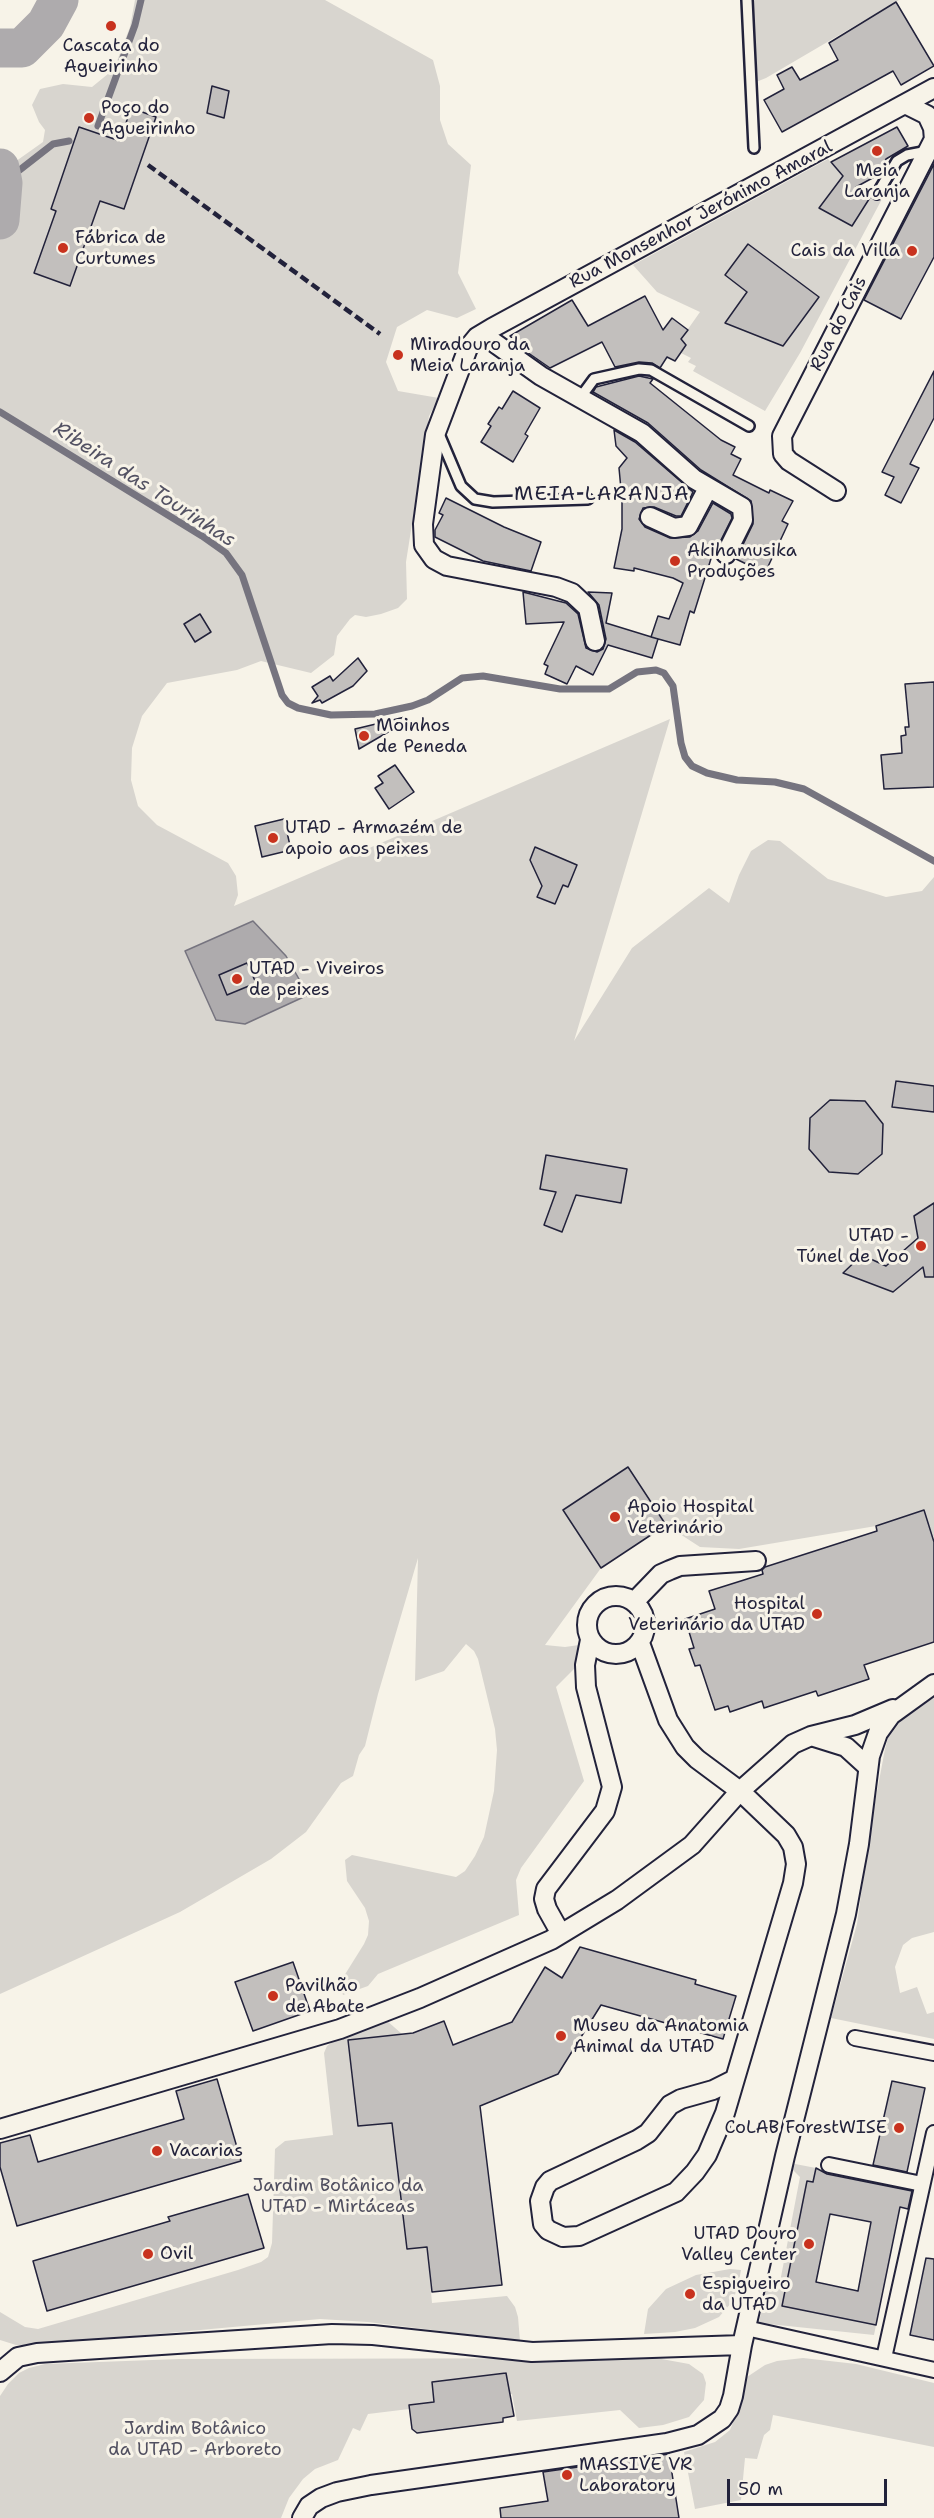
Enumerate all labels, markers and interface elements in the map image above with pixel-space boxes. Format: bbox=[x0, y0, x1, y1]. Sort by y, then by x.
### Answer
marker: Cascata do Agueirinho bbox=[104, 19, 118, 33]
place label: Cascata do Agueirinho bbox=[62, 35, 160, 78]
place label: Poço do Agueirinho bbox=[101, 97, 195, 140]
marker: Poço do Agueirinho bbox=[82, 111, 96, 125]
street label: Rua Monsenhor Jerónimo Amaral bbox=[566, 136, 836, 294]
marker: Meia Laranja bbox=[870, 144, 884, 158]
place label: Meia Laranja bbox=[844, 160, 910, 202]
place label: Fábrica de Curtumes bbox=[75, 227, 166, 270]
place label: Cais da Villa bbox=[790, 240, 900, 262]
marker: Fábrica de Curtumes bbox=[56, 241, 70, 255]
marker: Cais da Villa bbox=[905, 244, 919, 258]
street label: Rua do Cais bbox=[806, 273, 872, 375]
place label: Miradouro da Meia Laranja bbox=[410, 334, 530, 376]
marker: Miradouro da Meia Laranja bbox=[391, 348, 405, 362]
water label: Ribeira das Tourinhas bbox=[48, 417, 240, 553]
district label: MEIA LARANJA bbox=[514, 483, 690, 507]
place label: Akihamusika Produções bbox=[687, 540, 797, 582]
marker: Akihamusika Produções bbox=[668, 554, 682, 568]
place label: Moinhos de Peneda bbox=[376, 715, 467, 758]
marker: Moinhos de Peneda bbox=[357, 729, 371, 743]
place label: UTAD - Armazém de apoio aos peixes bbox=[285, 817, 463, 860]
marker: UTAD - Armazém de apoio aos peixes bbox=[266, 831, 280, 845]
place label: UTAD - Viveiros de peixes bbox=[249, 958, 384, 1000]
marker: UTAD - Viveiros de peixes bbox=[230, 972, 244, 986]
place label: UTAD - Túnel de Voo bbox=[796, 1225, 909, 1268]
marker: UTAD - Túnel de Voo bbox=[914, 1239, 928, 1253]
place label: Apoio Hospital Veterinário bbox=[627, 1496, 754, 1538]
marker: Apoio Hospital Veterinário bbox=[608, 1510, 622, 1524]
place label: Hospital Veterinário da UTAD bbox=[628, 1593, 805, 1636]
marker: Hospital Veterinário da UTAD bbox=[810, 1607, 824, 1621]
place label: Pavilhão de Abate bbox=[285, 1975, 365, 2018]
marker: Pavilhão de Abate bbox=[266, 1989, 280, 2003]
place label: Museu da Anatomia Animal da UTAD bbox=[573, 2015, 749, 2058]
marker: Museu da Anatomia Animal da UTAD bbox=[554, 2029, 568, 2043]
place label: CoLAB ForestWISE bbox=[725, 2117, 887, 2139]
marker: CoLAB ForestWISE bbox=[892, 2121, 906, 2135]
place label: Vacarias bbox=[169, 2140, 243, 2162]
marker: Vacarias bbox=[150, 2144, 164, 2158]
park label: Jardim Botânico da UTAD - Mirtáceas bbox=[252, 2175, 424, 2218]
place label: UTAD Douro Valley Center bbox=[681, 2223, 797, 2266]
marker: UTAD Douro Valley Center bbox=[802, 2237, 816, 2251]
place label: Ovil bbox=[160, 2243, 193, 2265]
marker: Ovil bbox=[141, 2247, 155, 2261]
place label: Espigueiro da UTAD bbox=[702, 2273, 791, 2316]
marker: Espigueiro da UTAD bbox=[683, 2287, 697, 2301]
park label: Jardim Botânico da UTAD - Arboreto bbox=[108, 2418, 282, 2460]
place label: MASSIVE VR Laboratory bbox=[579, 2454, 692, 2496]
scale bar bbox=[730, 2467, 890, 2505]
marker: MASSIVE VR Laboratory bbox=[560, 2468, 574, 2482]
text: 50 m bbox=[738, 2477, 783, 2501]

